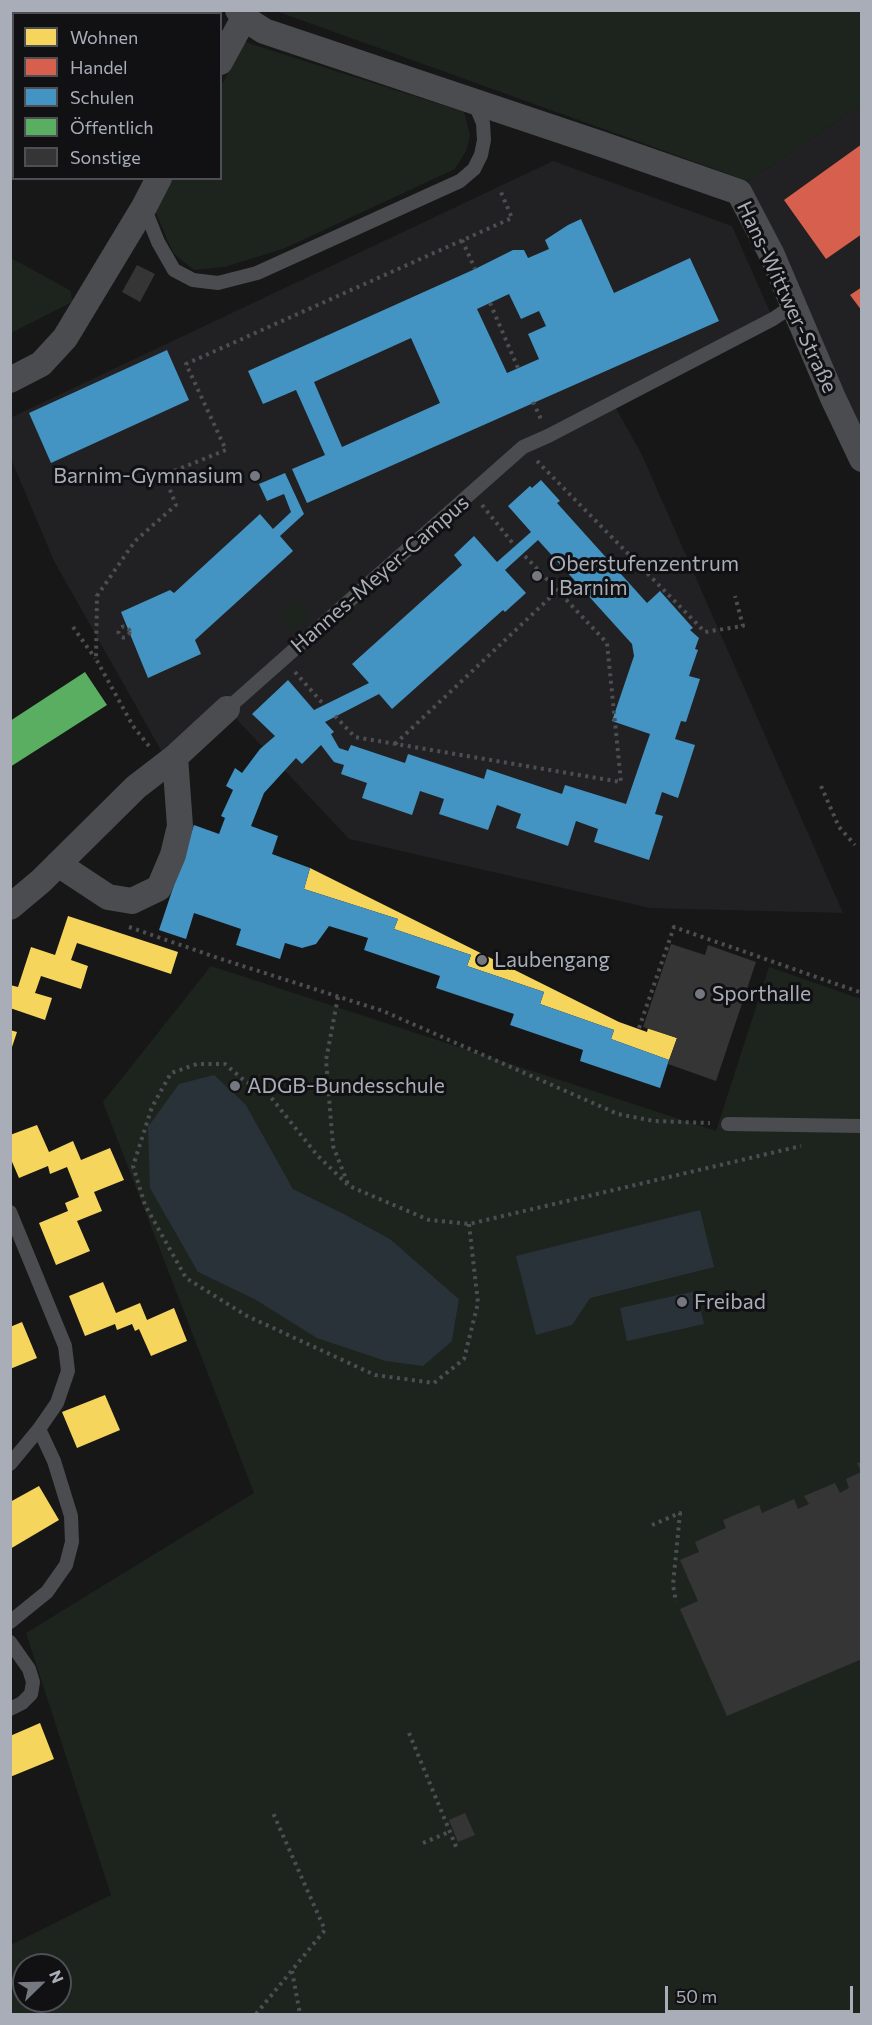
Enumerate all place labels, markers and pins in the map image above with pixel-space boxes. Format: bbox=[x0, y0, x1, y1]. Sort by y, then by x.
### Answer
place label: Barnim-Gymnasium bbox=[53, 463, 243, 489]
marker: Barnim-Gymnasium bbox=[248, 469, 262, 483]
place label: Oberstufenzentrum I Barnim bbox=[549, 551, 739, 601]
marker: Oberstufenzentrum I Barnim bbox=[530, 569, 544, 583]
place label: Laubengang bbox=[494, 947, 610, 973]
marker: Laubengang bbox=[475, 953, 489, 967]
place label: Sporthalle bbox=[712, 981, 811, 1007]
marker: Sporthalle bbox=[693, 987, 707, 1001]
place label: ADGB-Bundesschule bbox=[247, 1073, 445, 1099]
marker: ADGB-Bundesschule bbox=[228, 1079, 242, 1093]
place label: Freibad bbox=[694, 1289, 766, 1315]
marker: Freibad bbox=[675, 1295, 689, 1309]

